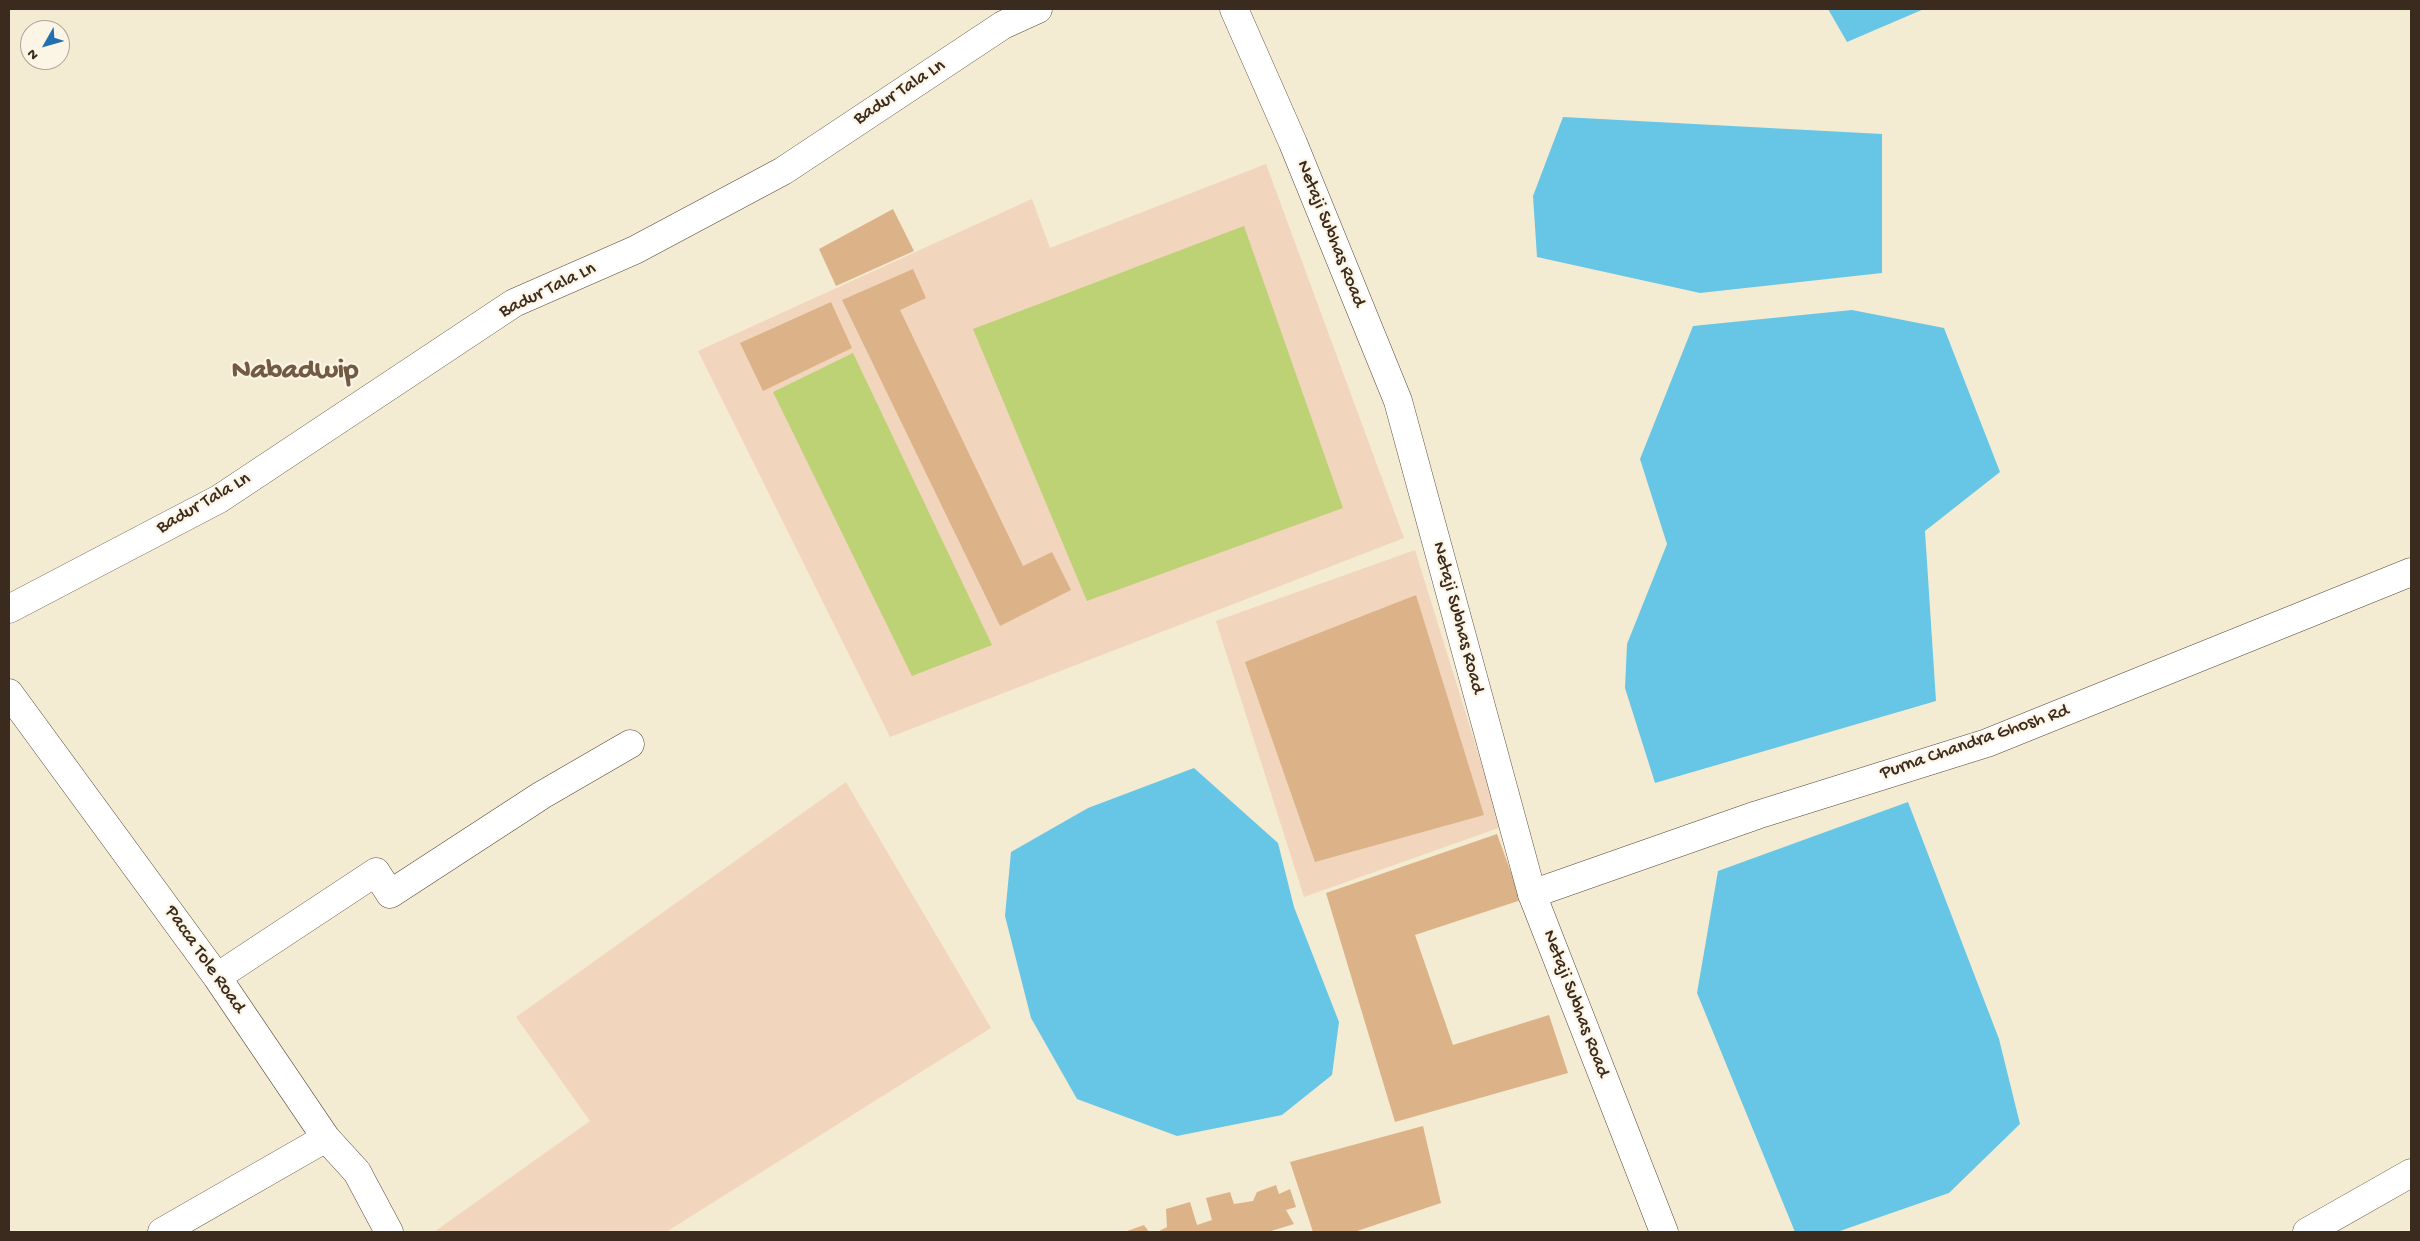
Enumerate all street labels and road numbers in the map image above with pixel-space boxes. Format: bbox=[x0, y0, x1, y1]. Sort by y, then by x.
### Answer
street label: Badur Tala Ln bbox=[850, 55, 950, 131]
street label: Netaji Subhas Road bbox=[1290, 157, 1370, 311]
street label: Badur Tala Ln bbox=[496, 258, 600, 324]
street label: Badur Tala Ln bbox=[153, 468, 255, 540]
street label: Netaji Subhas Road bbox=[1426, 540, 1488, 696]
street label: Purna Chandra Ghosh Rd bbox=[1878, 700, 2072, 786]
street label: Pacca Tole Road bbox=[158, 902, 250, 1018]
street label: Netaji Subhas Road bbox=[1536, 927, 1614, 1081]

